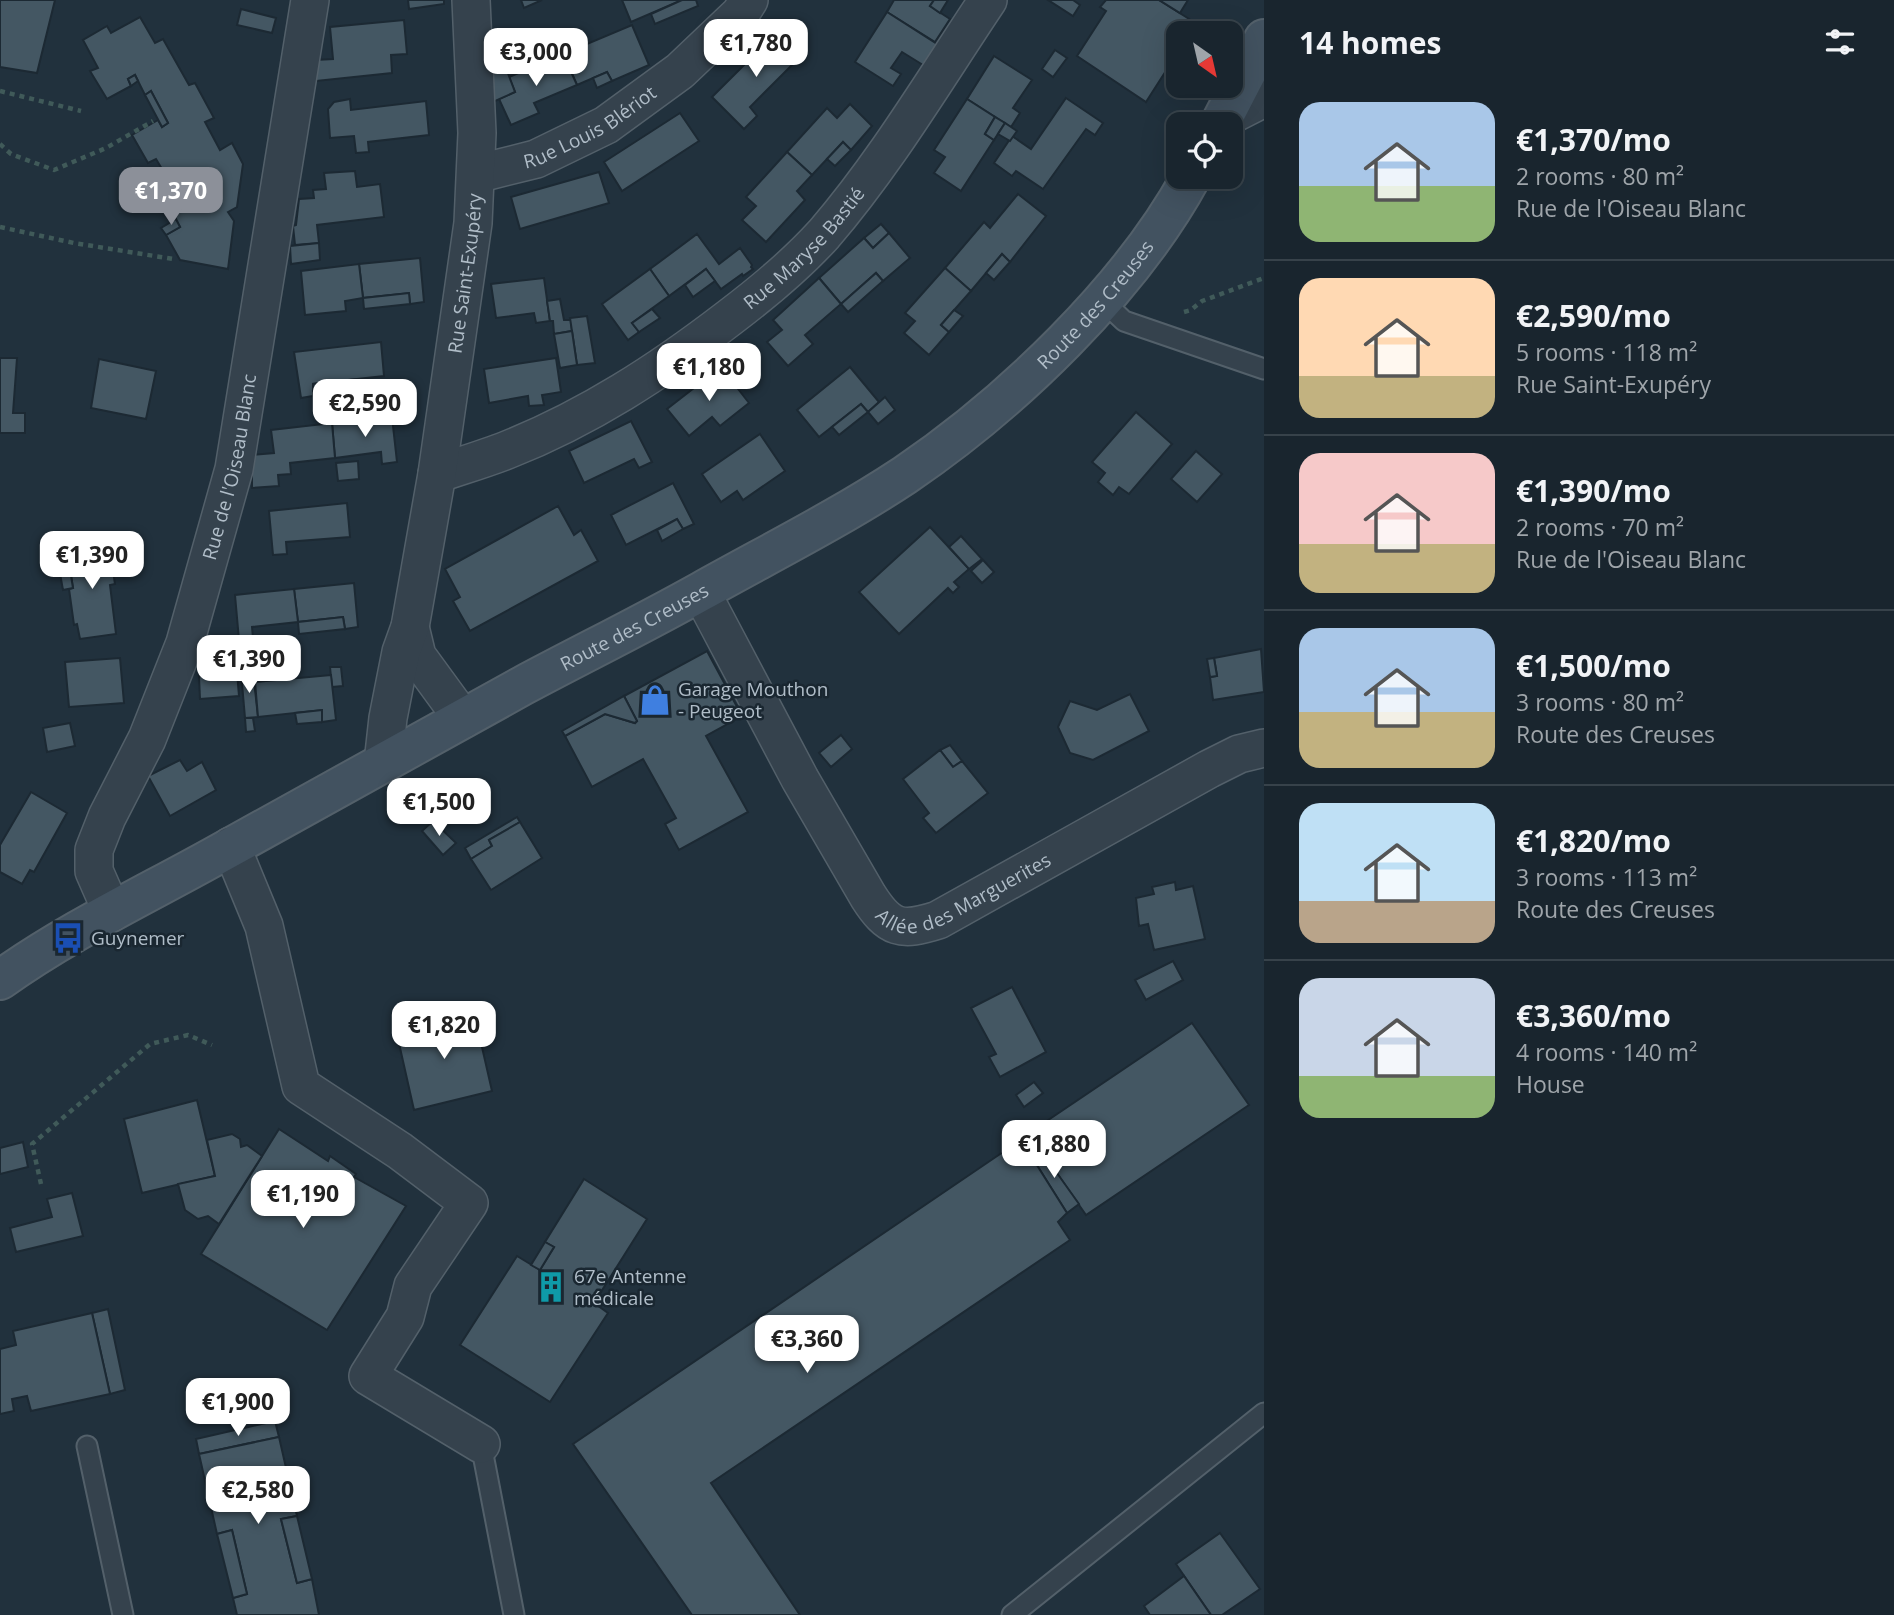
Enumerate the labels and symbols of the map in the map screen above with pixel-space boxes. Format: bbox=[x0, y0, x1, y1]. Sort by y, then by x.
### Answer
pin: €1,780 bbox=[699, 20, 813, 79]
north arrow bbox=[1166, 21, 1242, 98]
pin: €3,000 bbox=[479, 28, 593, 88]
street label: Rue Louis Blériot bbox=[521, 80, 662, 175]
pin: €1,370 bbox=[114, 168, 228, 227]
street label: Rue Maryse Bastié bbox=[738, 182, 870, 315]
street label: Rue Saint-Exupéry bbox=[441, 192, 487, 355]
street label: Route des Creuses bbox=[1031, 235, 1160, 375]
pin: €1,180 bbox=[652, 344, 766, 403]
street label: Rue de l'Oiseau Blanc bbox=[196, 372, 262, 563]
pin: €2,590 bbox=[308, 380, 422, 439]
pin: €1,390 bbox=[35, 532, 149, 591]
street label: Route des Creuses bbox=[555, 577, 713, 677]
pin: €1,390 bbox=[192, 636, 306, 695]
place label: Garage Mouthon - Peugeot bbox=[678, 676, 828, 724]
shop icon: Garage Mouthon - Peugeot bbox=[638, 683, 672, 717]
pin: €1,500 bbox=[382, 778, 496, 838]
street label: Allée des Marguerites bbox=[870, 847, 1055, 940]
bus stop icon: Guynemer bbox=[51, 921, 85, 955]
place label: Guynemer bbox=[91, 925, 185, 951]
pin: €1,820 bbox=[387, 1002, 501, 1061]
pin: €1,880 bbox=[997, 1120, 1111, 1180]
pin: €1,190 bbox=[246, 1170, 360, 1230]
place label: 67e Antenne médicale bbox=[574, 1263, 686, 1311]
building icon: 67e Antenne médicale bbox=[534, 1270, 568, 1304]
pin: €3,360 bbox=[750, 1316, 864, 1375]
pin: €1,900 bbox=[181, 1378, 295, 1438]
pin: €2,580 bbox=[201, 1466, 315, 1526]

